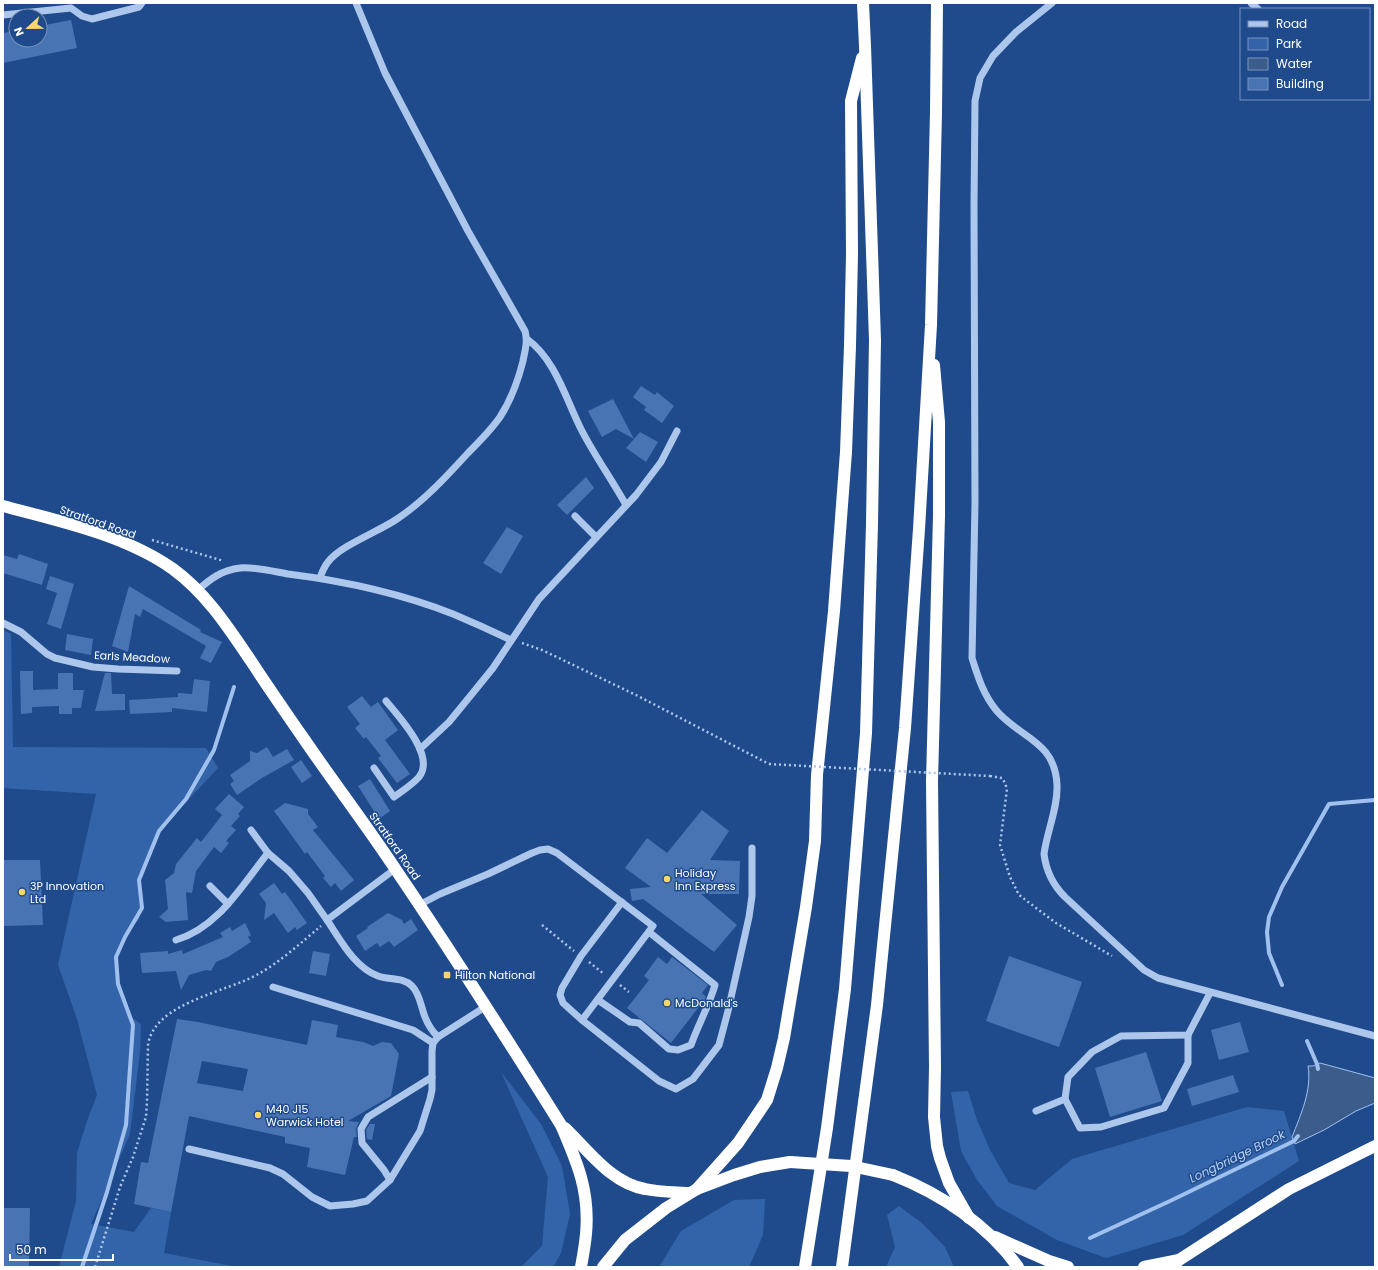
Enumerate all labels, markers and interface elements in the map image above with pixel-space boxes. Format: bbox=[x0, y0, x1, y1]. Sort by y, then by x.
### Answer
north arrow bbox=[8, 8, 48, 48]
legend bbox=[1240, 8, 1370, 100]
text: Road bbox=[1276, 15, 1307, 32]
text: N bbox=[10, 25, 28, 39]
text: Park bbox=[1276, 35, 1303, 52]
text: Water bbox=[1276, 55, 1313, 72]
text: Building bbox=[1276, 75, 1324, 92]
street label: Stratford Road bbox=[58, 501, 138, 543]
street label: Earls Meadow bbox=[94, 647, 170, 667]
street label: Stratford Road bbox=[366, 809, 424, 883]
place label: Holiday Inn Express bbox=[675, 865, 736, 894]
marker: Holiday Inn Express bbox=[662, 874, 672, 884]
place label: 3P Innovation Ltd bbox=[30, 878, 104, 907]
marker: 3P Innovation Ltd bbox=[17, 887, 27, 897]
place label: Hilton National bbox=[455, 967, 535, 983]
marker: Hilton National bbox=[442, 970, 452, 980]
place label: McDonald's bbox=[675, 995, 738, 1011]
marker: McDonald's bbox=[662, 998, 672, 1008]
place label: M40 J15 Warwick Hotel bbox=[266, 1101, 343, 1130]
marker: M40 J15 Warwick Hotel bbox=[253, 1110, 263, 1120]
water label: Longbridge Brook bbox=[1186, 1125, 1289, 1187]
scale bar bbox=[10, 1236, 113, 1262]
text: 50 m bbox=[16, 1241, 47, 1258]

